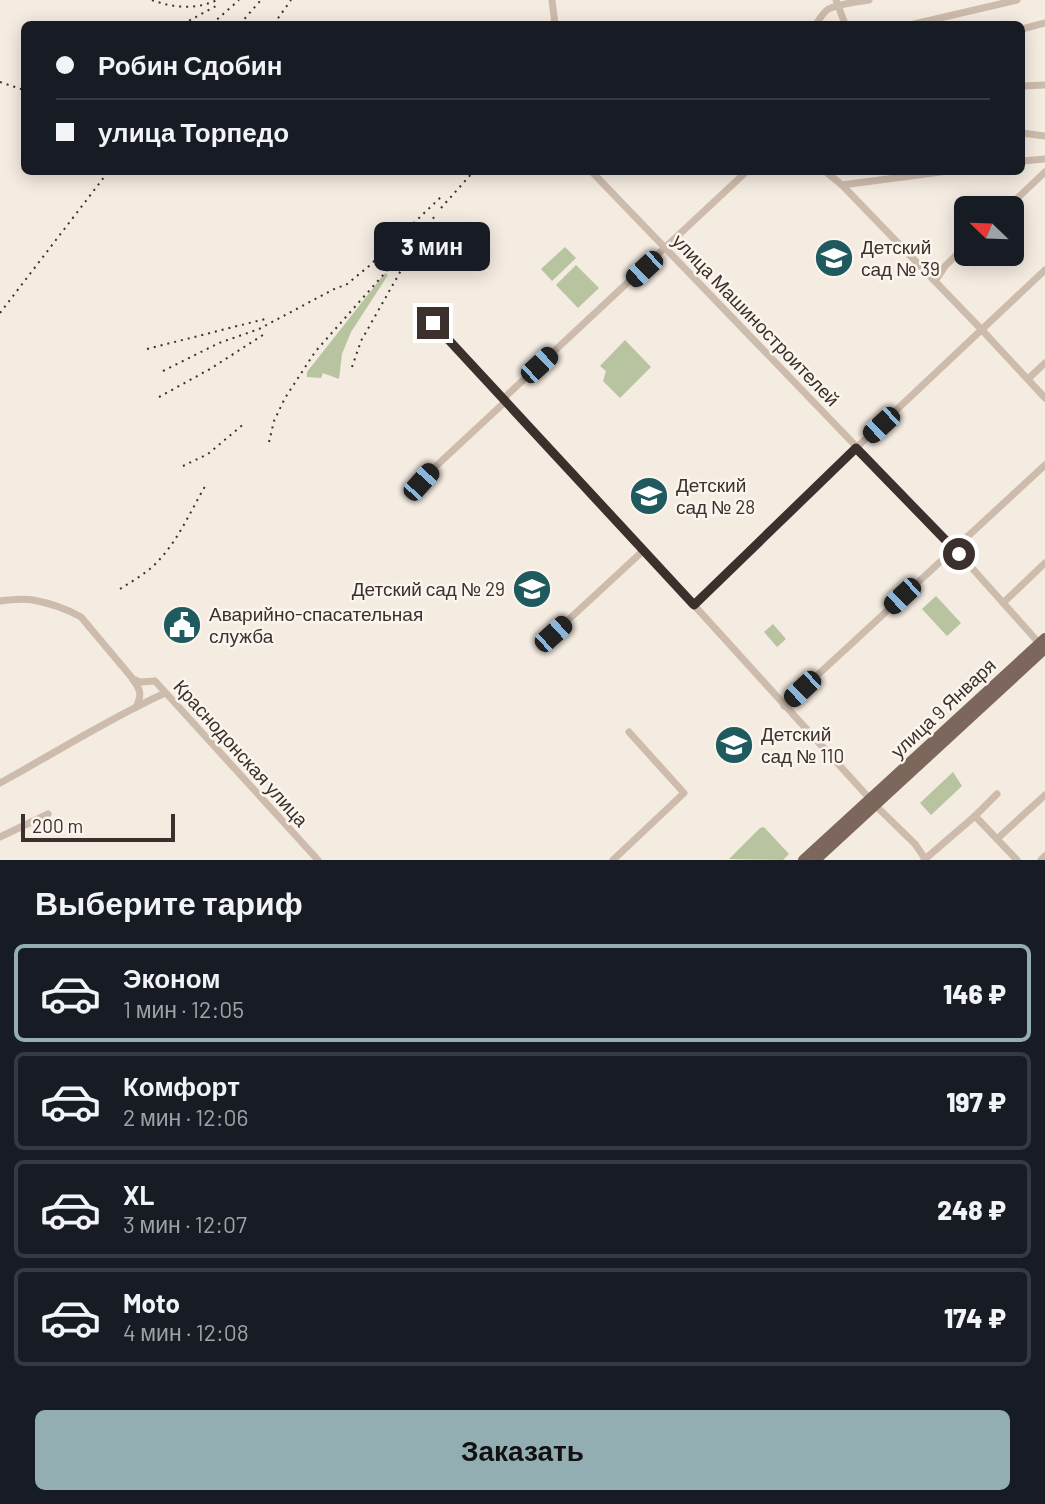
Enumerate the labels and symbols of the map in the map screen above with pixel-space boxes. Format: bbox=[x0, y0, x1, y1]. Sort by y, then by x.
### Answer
north arrow bbox=[954, 196, 1024, 266]
callout: 3 мин bbox=[375, 222, 491, 270]
street label: улица Машиностроителей bbox=[668, 229, 845, 410]
place label: Детский сад № 39 bbox=[861, 235, 940, 280]
school or university icon: Детский сад № 39 bbox=[813, 237, 855, 279]
car bbox=[622, 247, 667, 291]
route end bbox=[417, 307, 449, 339]
car bbox=[517, 343, 562, 387]
car bbox=[859, 403, 904, 447]
car bbox=[400, 459, 443, 505]
place label: Детский сад № 28 bbox=[676, 473, 755, 518]
school or university icon: Детский сад № 28 bbox=[628, 475, 670, 517]
route start bbox=[943, 538, 975, 570]
school or university icon: Детский сад № 29 bbox=[511, 568, 553, 610]
car bbox=[880, 574, 925, 618]
place label: Детский сад № 29 bbox=[352, 577, 505, 600]
place label: Аварийно-спасательная служба bbox=[209, 602, 423, 647]
public building icon: Аварийно-спасательная служба bbox=[161, 604, 203, 646]
car bbox=[531, 612, 576, 656]
street label: улица 9 Января bbox=[885, 653, 1000, 762]
car bbox=[780, 667, 825, 711]
street label: Краснодонская улица bbox=[169, 675, 314, 831]
place label: Детский сад № 110 bbox=[761, 722, 844, 767]
school or university icon: Детский сад № 110 bbox=[713, 724, 755, 766]
scale bar bbox=[21, 811, 175, 843]

